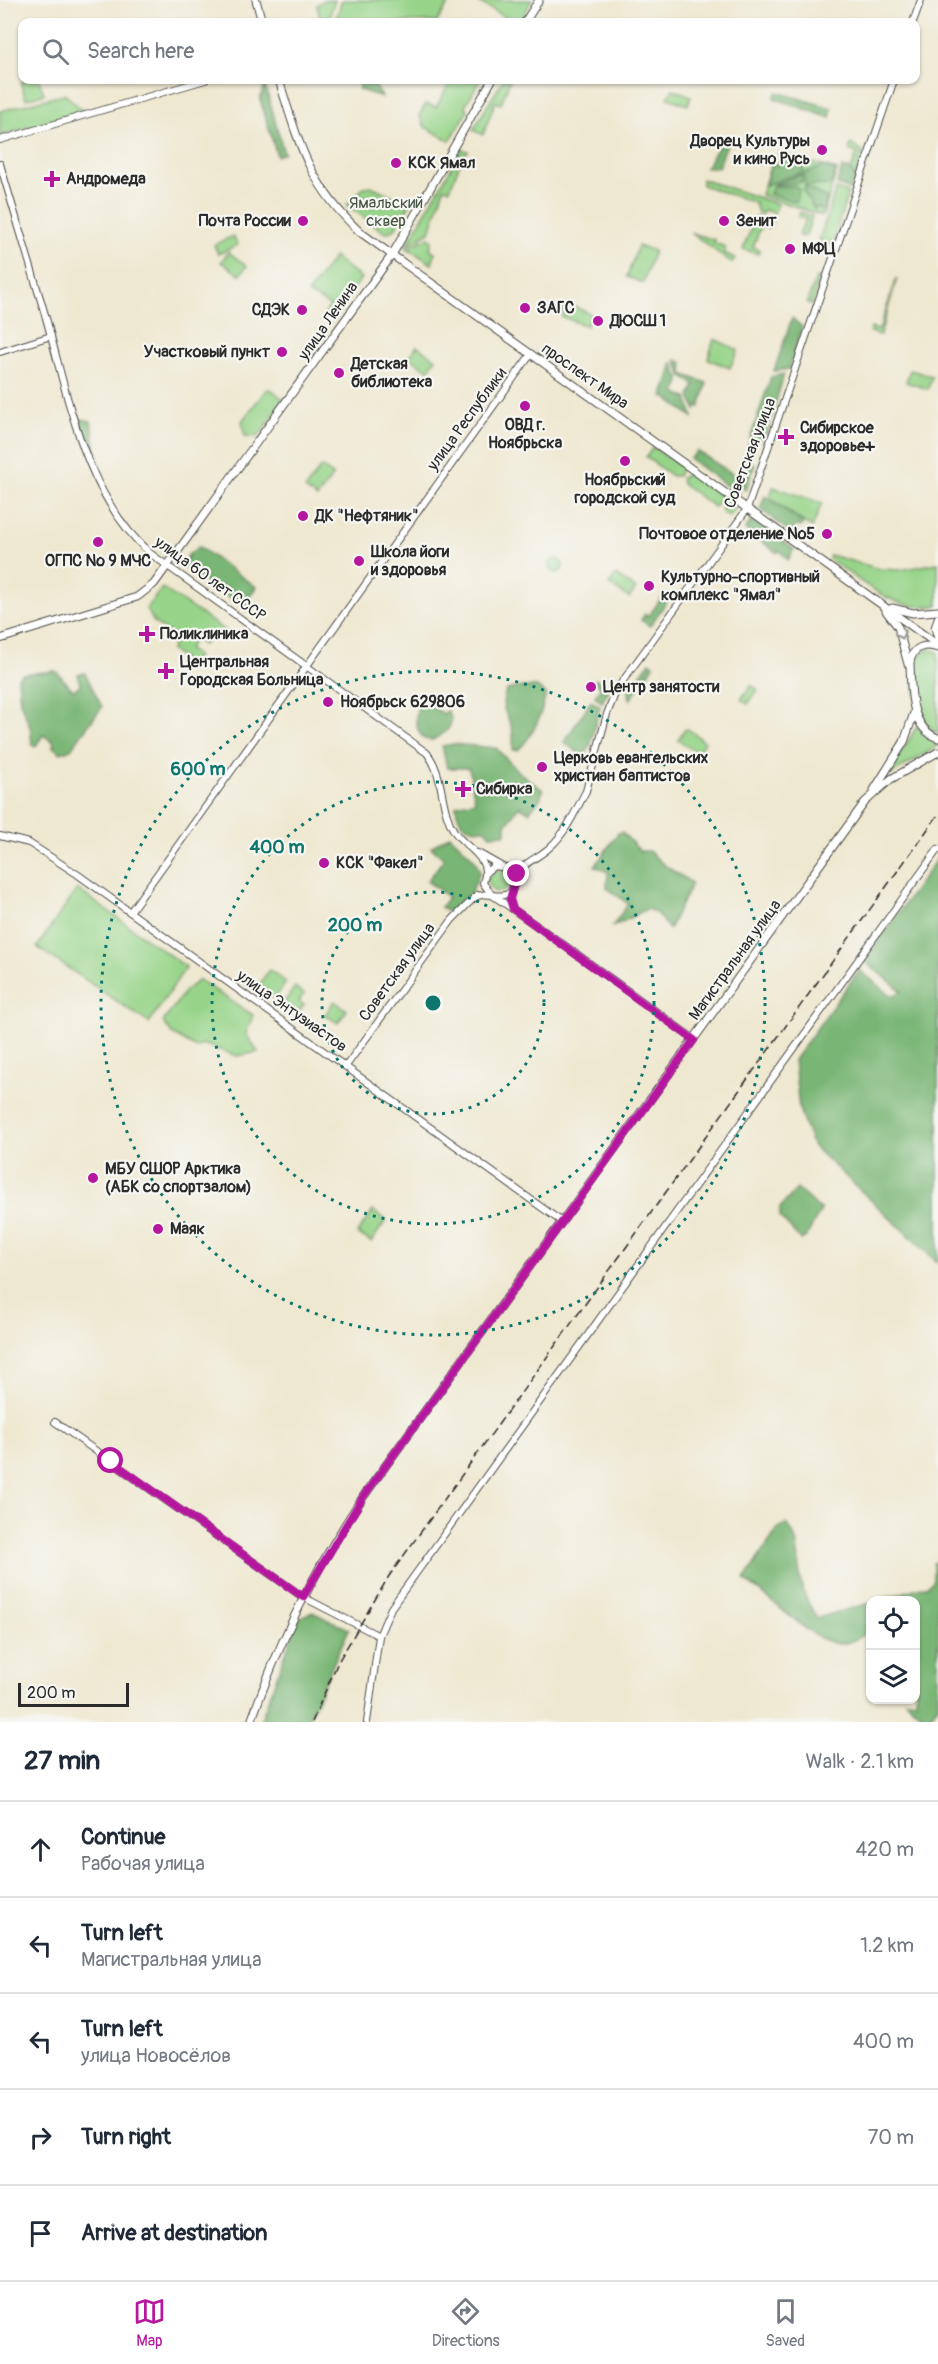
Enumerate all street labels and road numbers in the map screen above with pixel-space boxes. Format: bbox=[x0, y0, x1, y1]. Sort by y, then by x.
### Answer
street label: улица Ленина bbox=[293, 278, 362, 365]
street label: проспект Мира bbox=[538, 339, 632, 413]
street label: улица Республики bbox=[422, 364, 511, 475]
street label: Советская улица bbox=[720, 395, 780, 511]
street label: улица 60 лет СССР bbox=[150, 531, 269, 626]
street label: Магистральная улица bbox=[684, 896, 786, 1024]
street label: Советская улица bbox=[355, 919, 439, 1025]
street label: улица Энтузиастов bbox=[232, 965, 351, 1057]

